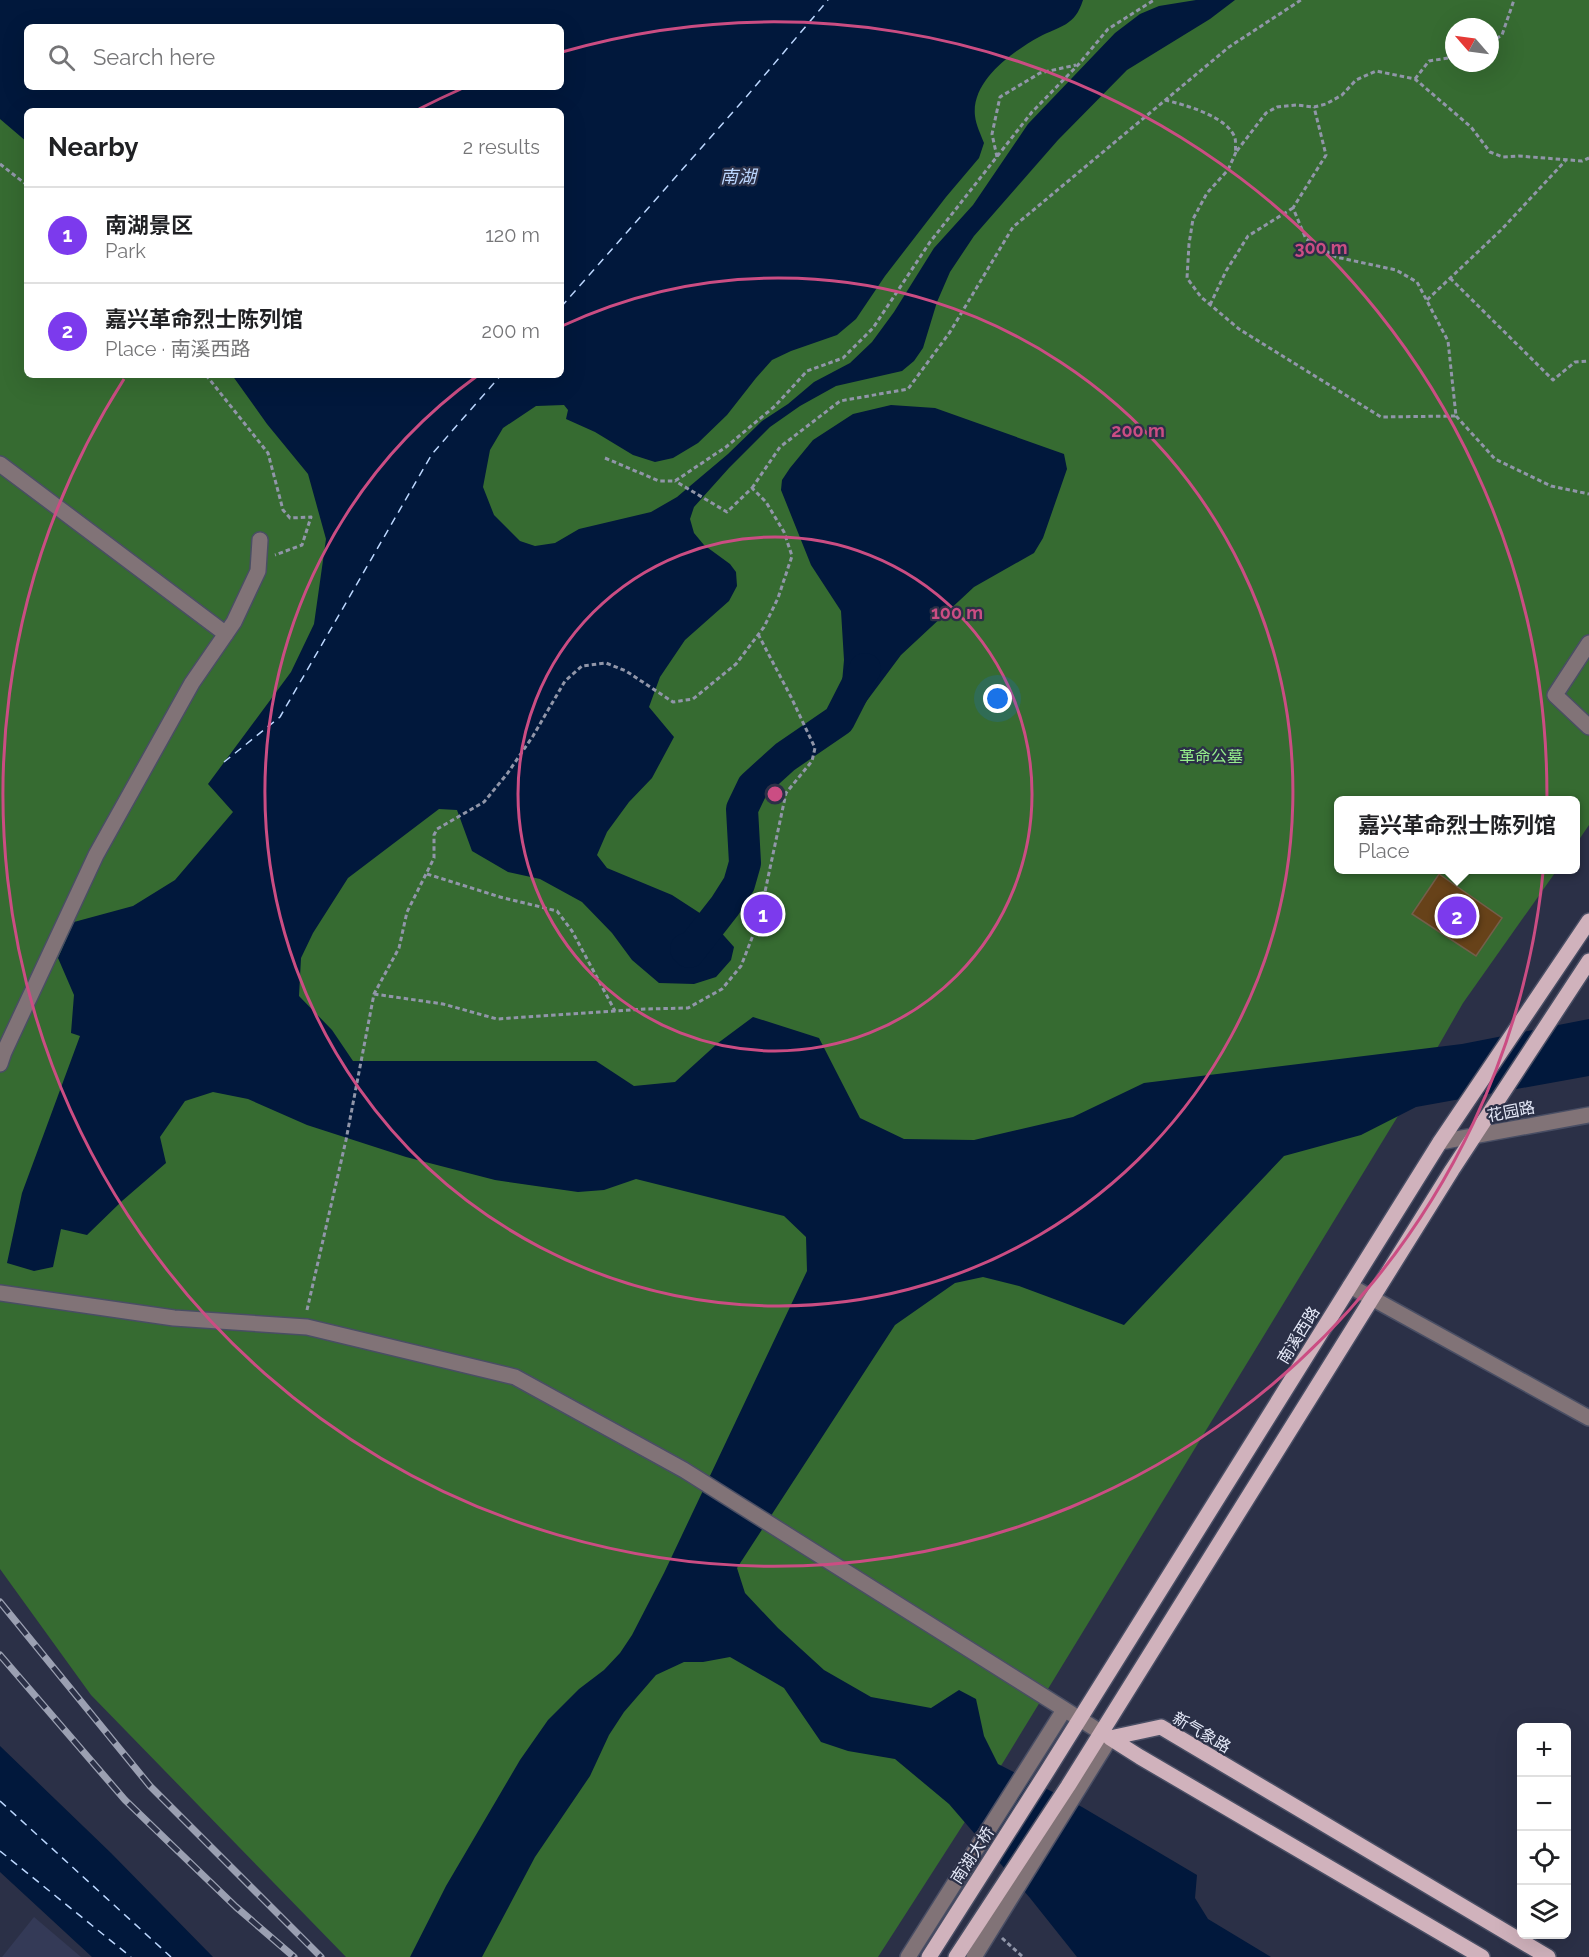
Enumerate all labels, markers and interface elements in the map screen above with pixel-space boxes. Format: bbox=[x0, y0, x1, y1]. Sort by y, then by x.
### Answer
north arrow bbox=[1445, 18, 1499, 72]
search box bbox=[24, 24, 564, 90]
icon: search bbox=[45, 41, 78, 74]
text: Search here bbox=[93, 44, 215, 70]
text: Nearby bbox=[48, 132, 138, 162]
text: 2 results bbox=[463, 135, 540, 159]
water label: 南湖 bbox=[720, 166, 759, 187]
text: 南湖景区 bbox=[105, 212, 193, 238]
text: 1 bbox=[63, 223, 72, 247]
text: 120 m bbox=[485, 223, 540, 247]
text: 300 m bbox=[1294, 237, 1348, 258]
text: Park bbox=[105, 239, 146, 263]
text: 嘉兴革命烈士陈列馆 bbox=[105, 306, 303, 332]
text: 2 bbox=[62, 319, 73, 343]
text: 200 m bbox=[482, 319, 540, 343]
text: Place · 南溪西路 bbox=[105, 337, 250, 361]
text: 200 m bbox=[1111, 420, 1165, 441]
text: 100 m bbox=[931, 602, 983, 623]
your location bbox=[983, 684, 1012, 713]
park label: 革命公墓 bbox=[1179, 747, 1243, 766]
centre of rings bbox=[765, 784, 785, 804]
popup bbox=[1334, 796, 1580, 874]
text: 嘉兴革命烈士陈列馆 bbox=[1358, 812, 1556, 838]
text: Place bbox=[1358, 839, 1409, 863]
pin: 1 bbox=[744, 892, 783, 936]
pin: 2 bbox=[1438, 894, 1476, 938]
street label: 花园路 bbox=[1486, 1098, 1536, 1125]
street label: 南溪西路 bbox=[1273, 1303, 1323, 1367]
street label: 新气象路 bbox=[1169, 1708, 1234, 1757]
map controls bbox=[1517, 1723, 1571, 1939]
button: + bbox=[1517, 1723, 1571, 1777]
button: − bbox=[1517, 1777, 1571, 1831]
street label: 南湖大桥 bbox=[947, 1823, 998, 1887]
button: locate bbox=[1517, 1831, 1571, 1885]
button: layers bbox=[1517, 1885, 1571, 1939]

